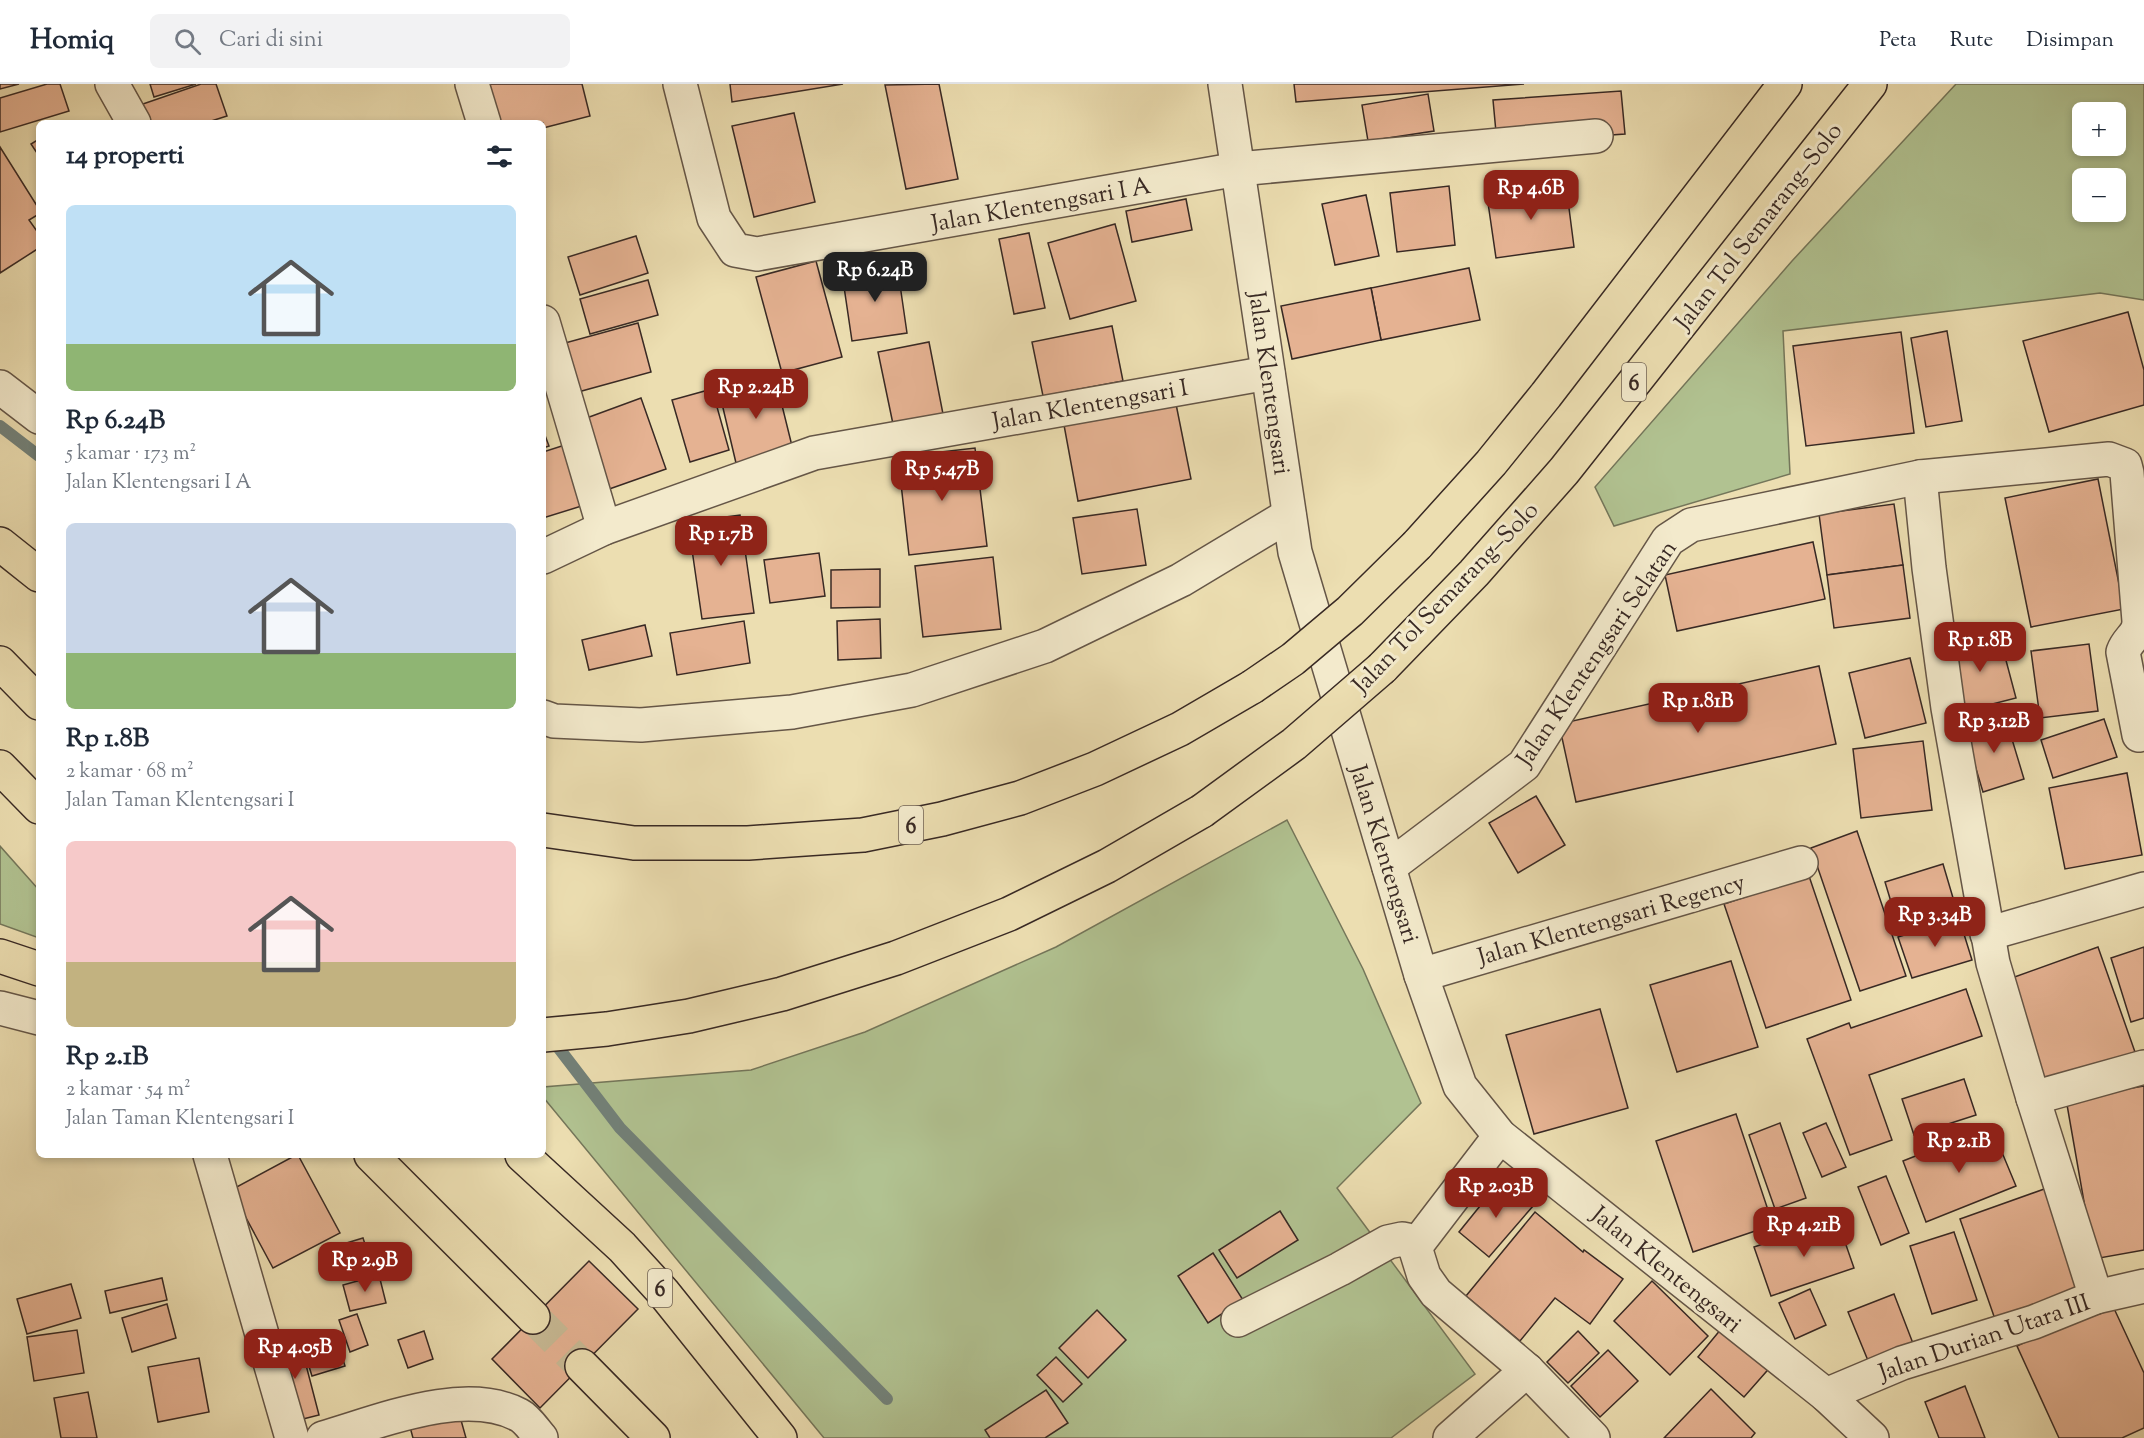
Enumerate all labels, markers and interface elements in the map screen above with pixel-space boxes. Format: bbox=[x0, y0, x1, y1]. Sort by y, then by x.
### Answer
search box bbox=[150, 14, 570, 68]
text: Homiq bbox=[30, 21, 114, 61]
icon: search bbox=[171, 25, 204, 58]
text: Cari di sini bbox=[219, 25, 323, 57]
text: Peta bbox=[1879, 26, 1917, 56]
text: Rute bbox=[1950, 26, 1993, 56]
text: Disimpan bbox=[2026, 26, 2114, 56]
map controls bbox=[2072, 102, 2126, 222]
button: + bbox=[2072, 102, 2126, 156]
street label: Jalan Tol Semarang–Solo bbox=[1666, 116, 1852, 340]
text: 14 properti bbox=[66, 138, 184, 175]
icon: filters bbox=[483, 140, 516, 173]
button: − bbox=[2072, 168, 2126, 222]
street label: Jalan Klentengsari I A bbox=[927, 170, 1154, 242]
pin: Rp 4.6B bbox=[1476, 170, 1586, 221]
text: Rp 4.6B bbox=[1498, 175, 1564, 204]
icon: home bbox=[237, 244, 345, 352]
pin: Rp 6.24B bbox=[813, 252, 937, 303]
text: Rp 6.24B bbox=[837, 257, 913, 286]
street label: Jalan Klentengsari bbox=[1238, 287, 1298, 477]
road number: 6 bbox=[1622, 363, 1646, 401]
pin: Rp 2.24B bbox=[694, 369, 818, 420]
street label: Jalan Klentengsari I bbox=[988, 372, 1191, 440]
text: Rp 2.24B bbox=[718, 374, 794, 403]
text: Rp 6.24B bbox=[66, 403, 165, 440]
text: 5 kamar · 173 m² bbox=[66, 440, 196, 469]
pin: Rp 5.47B bbox=[880, 451, 1004, 502]
text: Rp 5.47B bbox=[905, 456, 979, 485]
text: Jalan Klentengsari I A bbox=[66, 469, 252, 498]
street label: Jalan Tol Semarang–Solo bbox=[1344, 495, 1547, 703]
pin: Rp 1.7B bbox=[666, 516, 776, 567]
text: Rp 1.7B bbox=[689, 521, 753, 550]
street label: Jalan Klentengsari Selatan bbox=[1508, 534, 1686, 776]
icon: home bbox=[237, 562, 345, 670]
pin: Rp 1.8B bbox=[1925, 622, 2035, 673]
text: Rp 1.8B bbox=[1948, 627, 2012, 656]
pin: Rp 1.81B bbox=[1636, 683, 1760, 734]
text: Rp 1.81B bbox=[1663, 688, 1733, 717]
pin: Rp 3.12B bbox=[1932, 703, 2056, 754]
text: Rp 3.12B bbox=[1958, 708, 2030, 737]
text: Rp 1.8B bbox=[66, 721, 149, 758]
text: 2 kamar · 68 m² bbox=[66, 758, 194, 787]
street label: Jalan Klentengsari bbox=[1339, 759, 1426, 948]
text: Jalan Taman Klentengsari I bbox=[66, 787, 294, 816]
road number: 6 bbox=[899, 806, 923, 844]
street label: Jalan Klentengsari Regency bbox=[1472, 866, 1749, 976]
icon: home bbox=[237, 880, 345, 988]
pin: Rp 3.34B bbox=[1873, 897, 1997, 948]
text: Rp 3.34B bbox=[1898, 902, 1972, 931]
text: Rp 2.1B bbox=[66, 1039, 148, 1076]
text: 2 kamar · 54 m² bbox=[66, 1076, 191, 1105]
text: Jalan Taman Klentengsari I bbox=[66, 1105, 294, 1134]
pin: Rp 2.1B bbox=[1904, 1123, 2014, 1174]
text: Rp 2.1B bbox=[1927, 1128, 1991, 1157]
pin: Rp 2.03B bbox=[1434, 1168, 1558, 1219]
text: Rp 2.03B bbox=[1459, 1173, 1533, 1202]
street label: Jalan Klentengsari bbox=[1582, 1198, 1748, 1342]
pin: Rp 4.21B bbox=[1742, 1207, 1866, 1258]
text: Rp 4.21B bbox=[1767, 1212, 1841, 1241]
pin: Rp 2.9B bbox=[310, 1242, 420, 1293]
text: Rp 2.9B bbox=[332, 1247, 398, 1276]
road number: 6 bbox=[648, 1269, 672, 1307]
street label: Jalan Durian Utara III bbox=[1873, 1287, 2095, 1392]
pin: Rp 4.05B bbox=[233, 1329, 357, 1380]
text: Rp 4.05B bbox=[258, 1334, 332, 1363]

